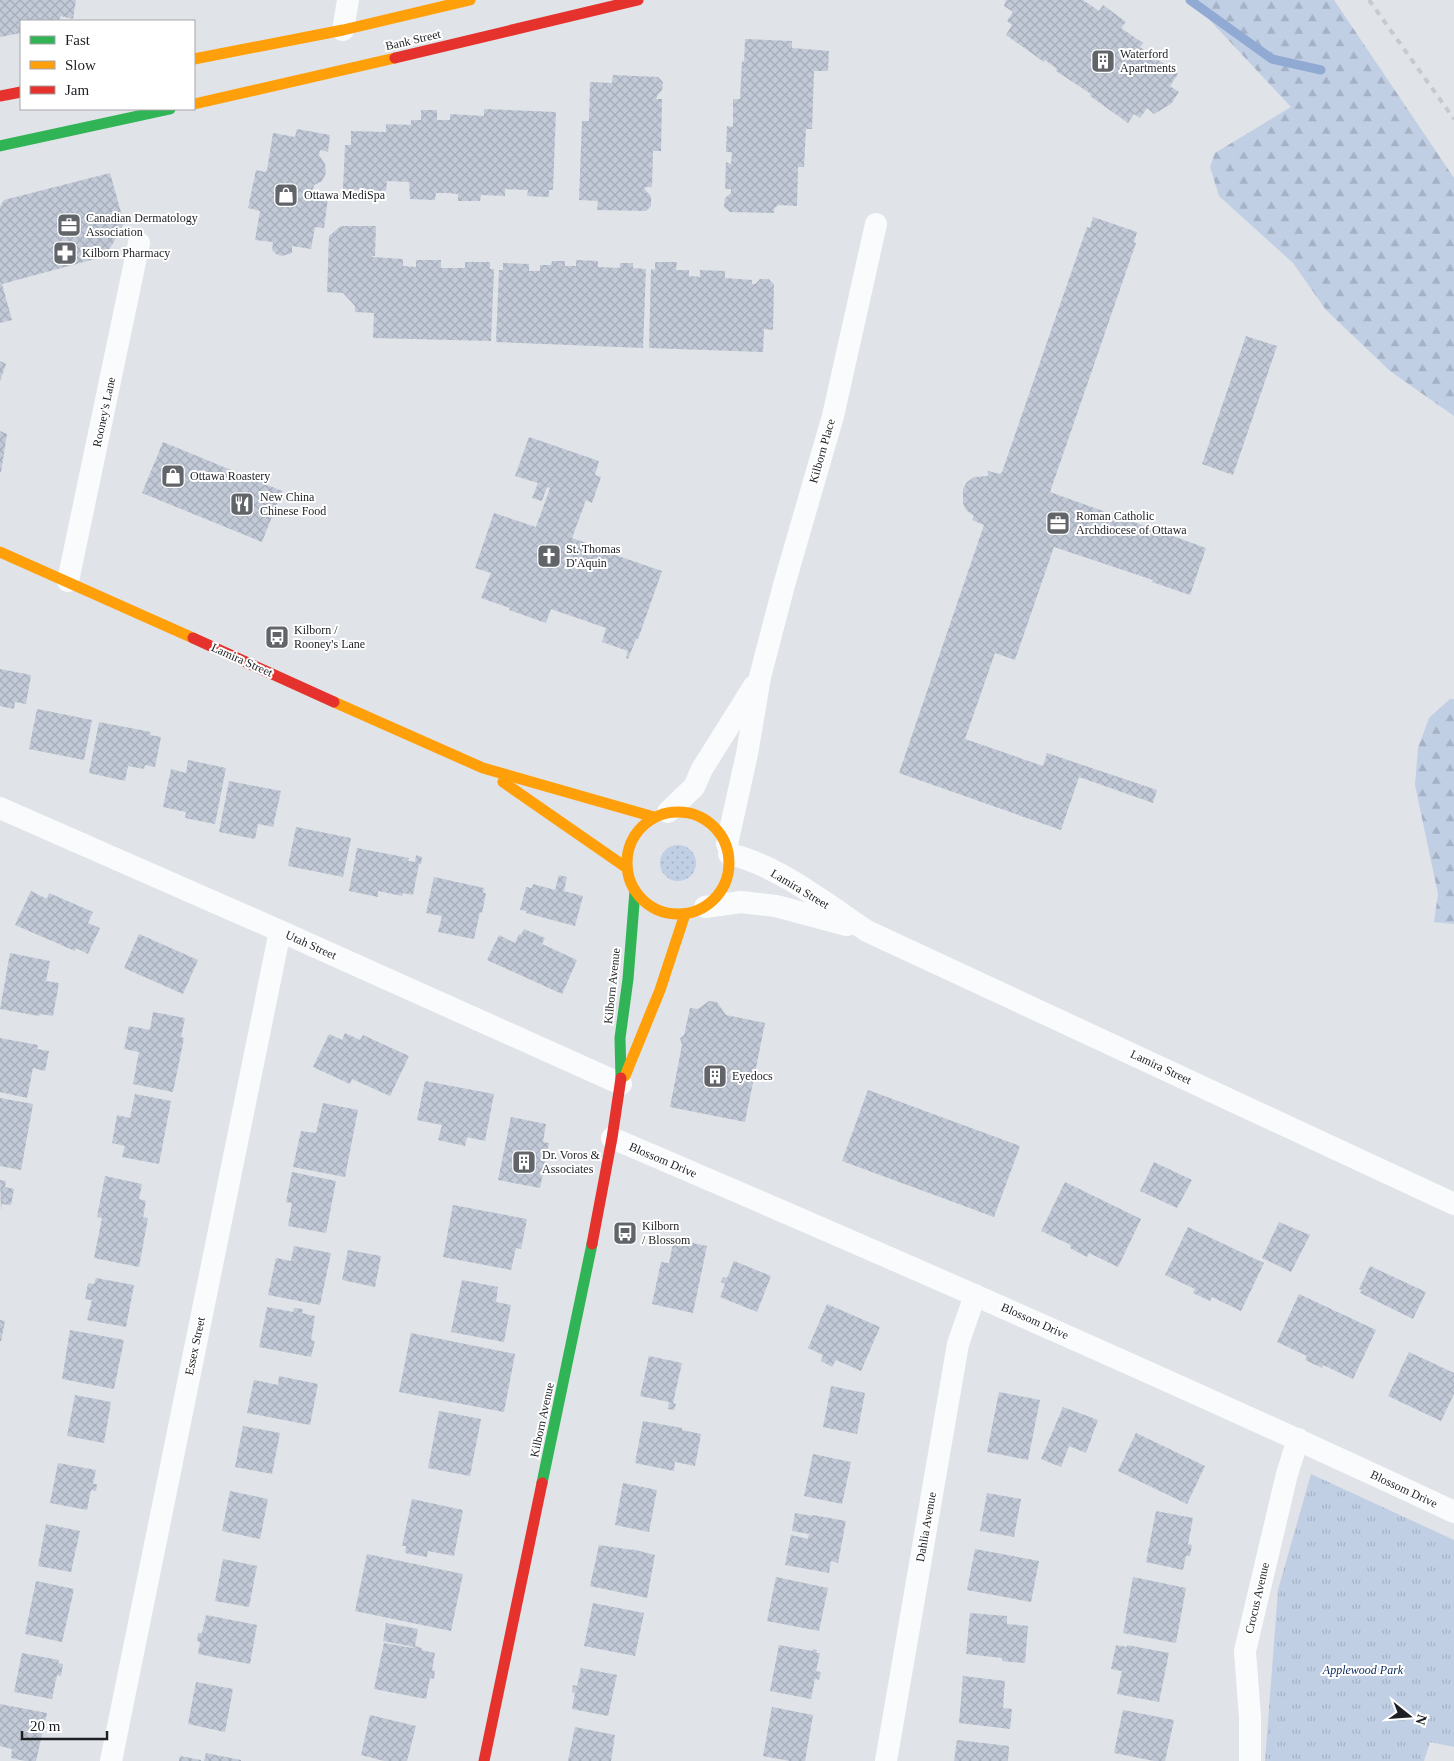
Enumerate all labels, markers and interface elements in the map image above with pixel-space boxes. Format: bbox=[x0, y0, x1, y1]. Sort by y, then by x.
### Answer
legend bbox=[20, 20, 195, 110]
street label: Bank Street bbox=[384, 27, 443, 53]
text: Fast bbox=[65, 32, 91, 48]
place label: Waterford Apartments bbox=[1120, 47, 1176, 75]
building icon: Waterford Apartments bbox=[1090, 48, 1116, 74]
text: Slow bbox=[65, 57, 96, 73]
text: Jam bbox=[65, 82, 89, 98]
shop icon: Ottawa MediSpa bbox=[273, 182, 299, 208]
place label: Ottawa MediSpa bbox=[304, 188, 386, 202]
place label: Canadian Dermatology Association bbox=[86, 211, 198, 239]
office icon: Canadian Dermatology Association bbox=[56, 212, 82, 238]
pharmacy icon: Kilborn Pharmacy bbox=[52, 240, 78, 266]
place label: Kilborn Pharmacy bbox=[82, 246, 170, 260]
street label: Rooney's Lane bbox=[90, 376, 118, 448]
street label: Kilborn Place bbox=[806, 417, 838, 485]
shop icon: Ottawa Roastery bbox=[160, 463, 186, 489]
place label: Ottawa Roastery bbox=[190, 469, 270, 483]
place label: New China Chinese Food bbox=[260, 490, 326, 518]
restaurant icon: New China Chinese Food bbox=[229, 491, 255, 517]
place label: Roman Catholic Archdiocese of Ottawa bbox=[1076, 509, 1187, 537]
office icon: Roman Catholic Archdiocese of Ottawa bbox=[1045, 510, 1071, 536]
place label: St. Thomas D'Aquin bbox=[566, 542, 621, 570]
church icon: St. Thomas D'Aquin bbox=[536, 543, 562, 569]
place label: Kilborn / Rooney's Lane bbox=[294, 623, 365, 651]
bus stop icon: Kilborn / Rooney's Lane bbox=[264, 624, 290, 650]
street label: Lamira Street bbox=[209, 640, 275, 680]
street label: Lamira Street bbox=[768, 866, 832, 912]
street label: Utah Street bbox=[283, 928, 339, 963]
street label: Kilborn Avenue bbox=[601, 947, 623, 1025]
street label: Lamira Street bbox=[1128, 1047, 1194, 1087]
building icon: Eyedocs bbox=[702, 1063, 728, 1089]
place label: Eyedocs bbox=[732, 1069, 773, 1083]
street label: Blossom Drive bbox=[627, 1139, 699, 1181]
place label: Dr. Voros & Associates bbox=[542, 1148, 601, 1176]
building icon: Dr. Voros & Associates bbox=[511, 1149, 537, 1175]
place label: Kilborn / Blossom bbox=[642, 1219, 691, 1247]
bus stop icon: Kilborn / Blossom bbox=[612, 1220, 638, 1246]
street label: Blossom Drive bbox=[999, 1300, 1071, 1342]
street label: Essex Street bbox=[182, 1315, 208, 1376]
street label: Kilborn Avenue bbox=[527, 1381, 557, 1459]
street label: Blossom Drive bbox=[1368, 1467, 1440, 1511]
street label: Dahlia Avenue bbox=[913, 1491, 939, 1563]
street label: Crocus Avenue bbox=[1242, 1561, 1272, 1635]
park label: Applewood Park bbox=[1322, 1663, 1404, 1677]
north arrow bbox=[1384, 1691, 1434, 1741]
scale bar bbox=[22, 1708, 108, 1740]
text: N bbox=[1412, 1713, 1430, 1727]
text: 20 m bbox=[30, 1718, 61, 1734]

